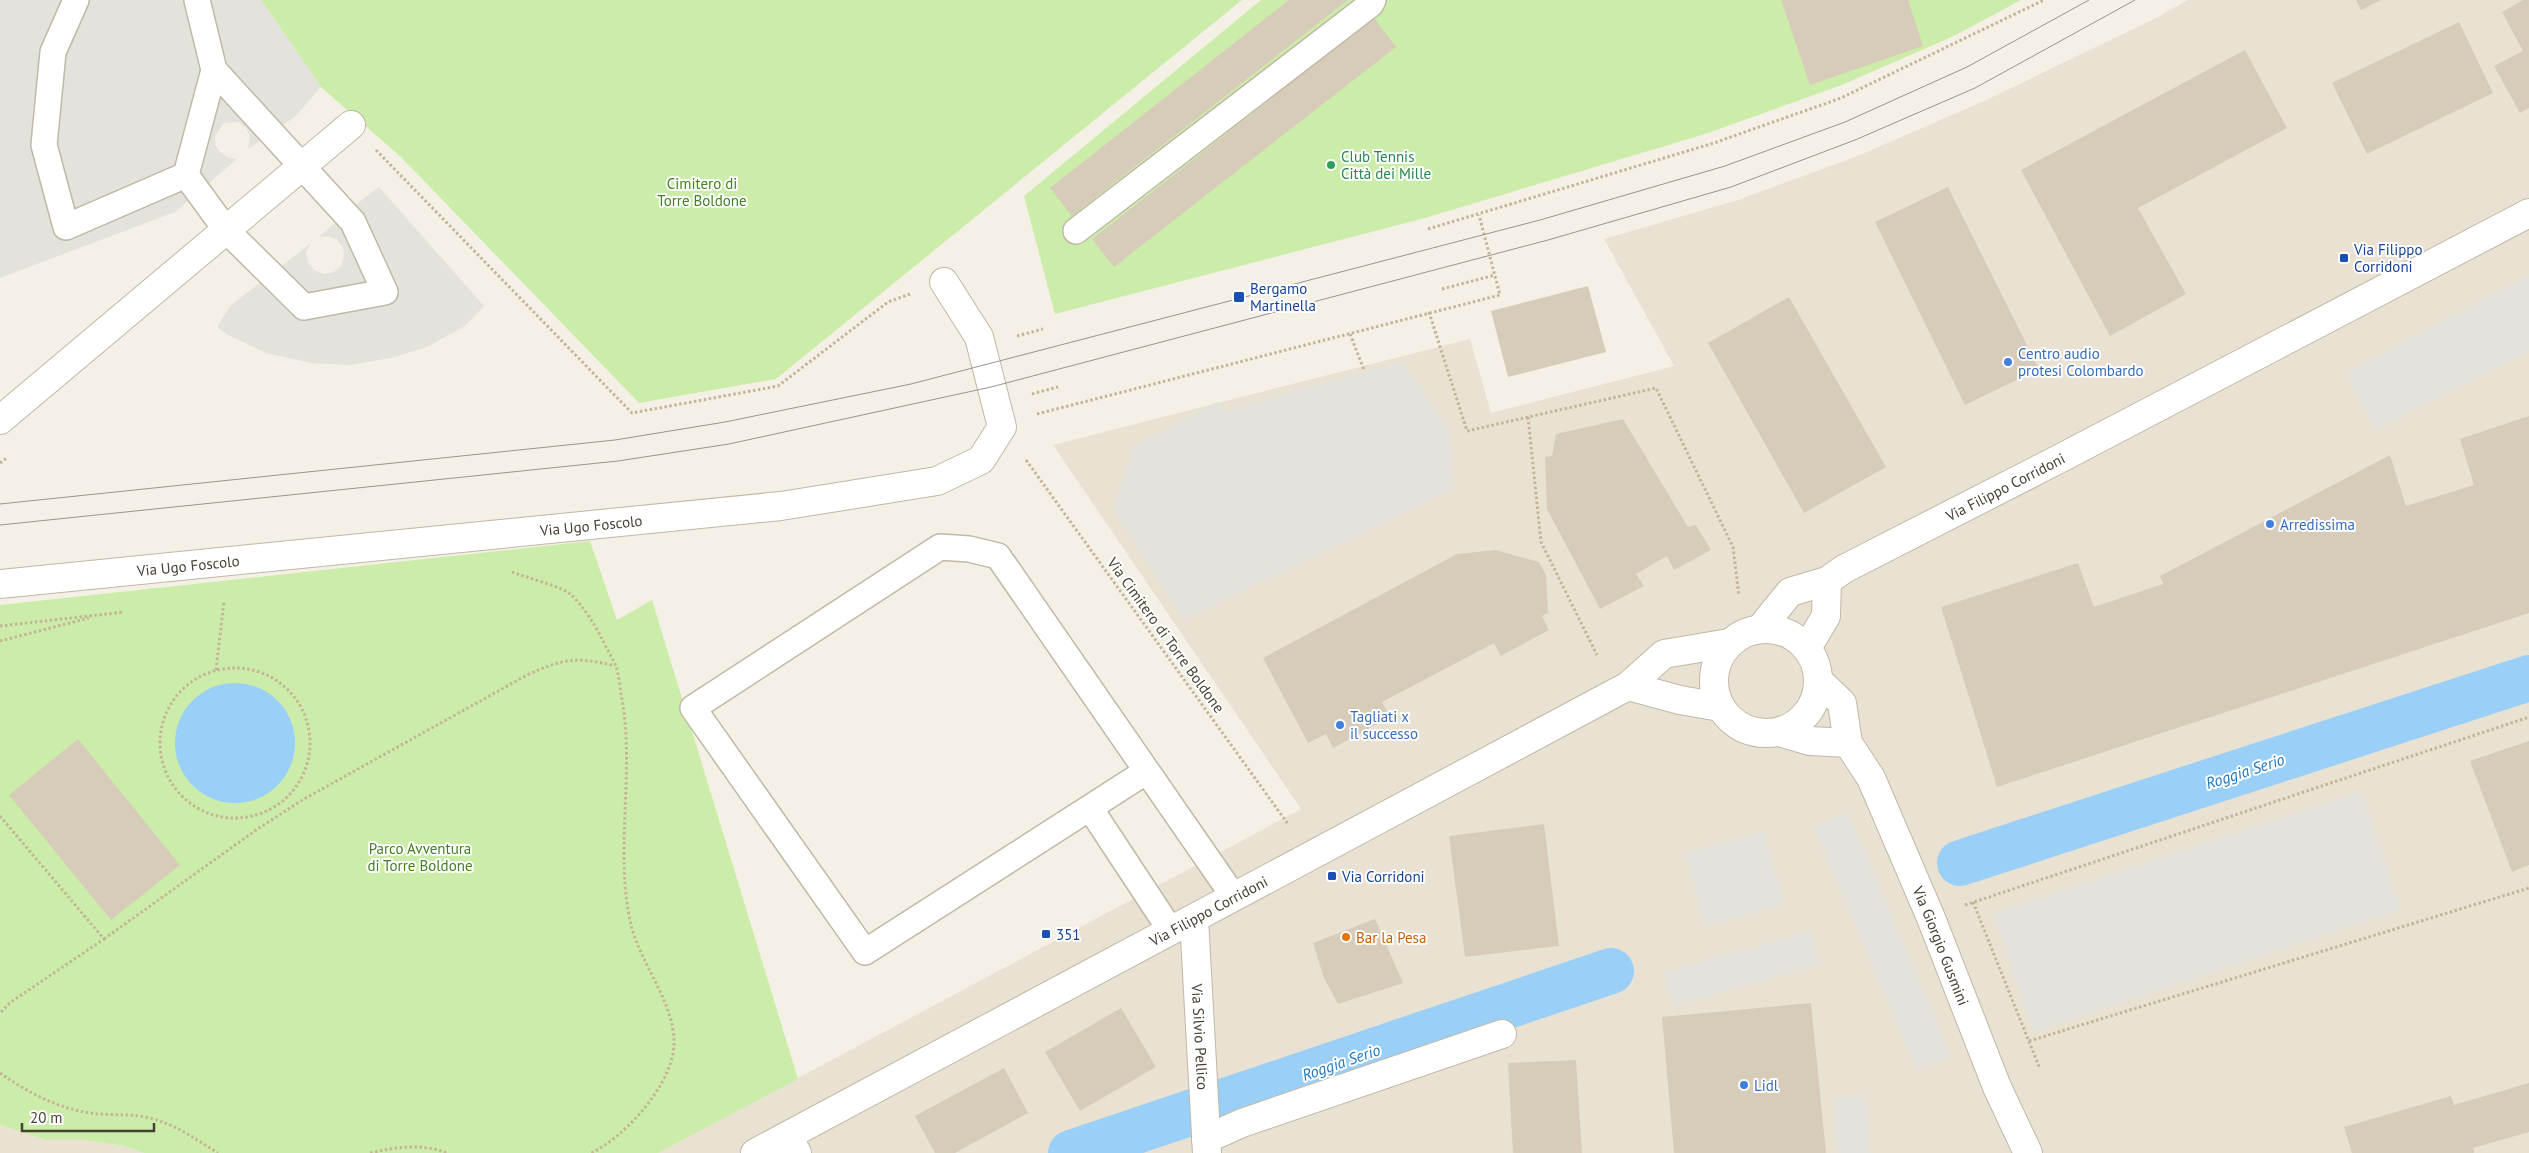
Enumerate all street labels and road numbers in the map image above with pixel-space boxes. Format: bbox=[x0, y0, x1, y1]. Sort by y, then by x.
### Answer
street label: Via Filippo Corridoni bbox=[1941, 448, 2068, 525]
street label: Via Ugo Foscolo bbox=[538, 510, 643, 540]
street label: Via Ugo Foscolo bbox=[135, 551, 240, 580]
street label: Via Cimitero di Torre Boldone bbox=[1103, 553, 1229, 716]
street label: Via Filippo Corridoni bbox=[1145, 871, 1271, 950]
street label: Via Giorgio Gusmini bbox=[1909, 882, 1974, 1008]
street label: Via Silvio Pellico bbox=[1188, 982, 1213, 1091]

